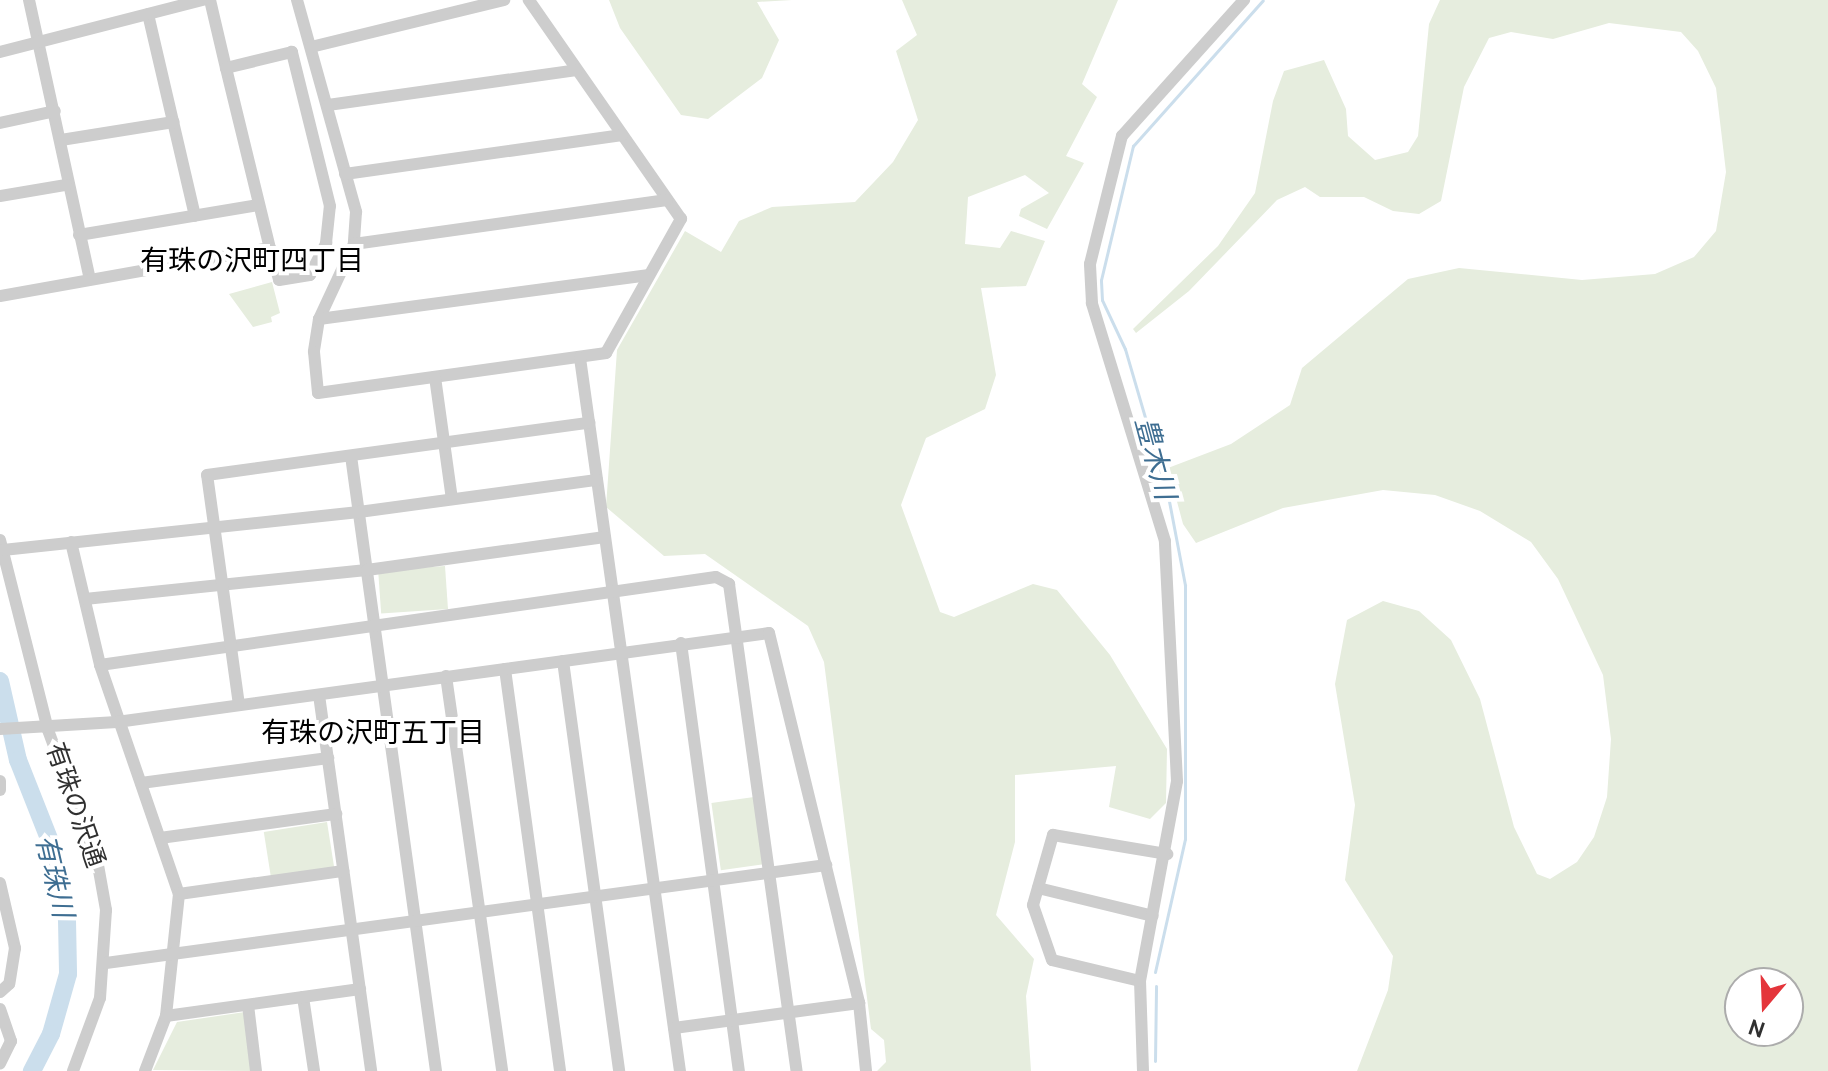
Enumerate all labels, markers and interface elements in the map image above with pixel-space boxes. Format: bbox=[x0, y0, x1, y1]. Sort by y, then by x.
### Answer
district label: 有珠の沢町四丁目 bbox=[140, 243, 364, 277]
water label: 豊木川 bbox=[1129, 413, 1183, 503]
district label: 有珠の沢町五丁目 bbox=[261, 715, 485, 749]
street label: 有珠の沢通 bbox=[39, 738, 111, 872]
water label: 有珠川 bbox=[29, 831, 81, 921]
north arrow bbox=[1724, 967, 1804, 1047]
text: N bbox=[1745, 1013, 1768, 1044]

